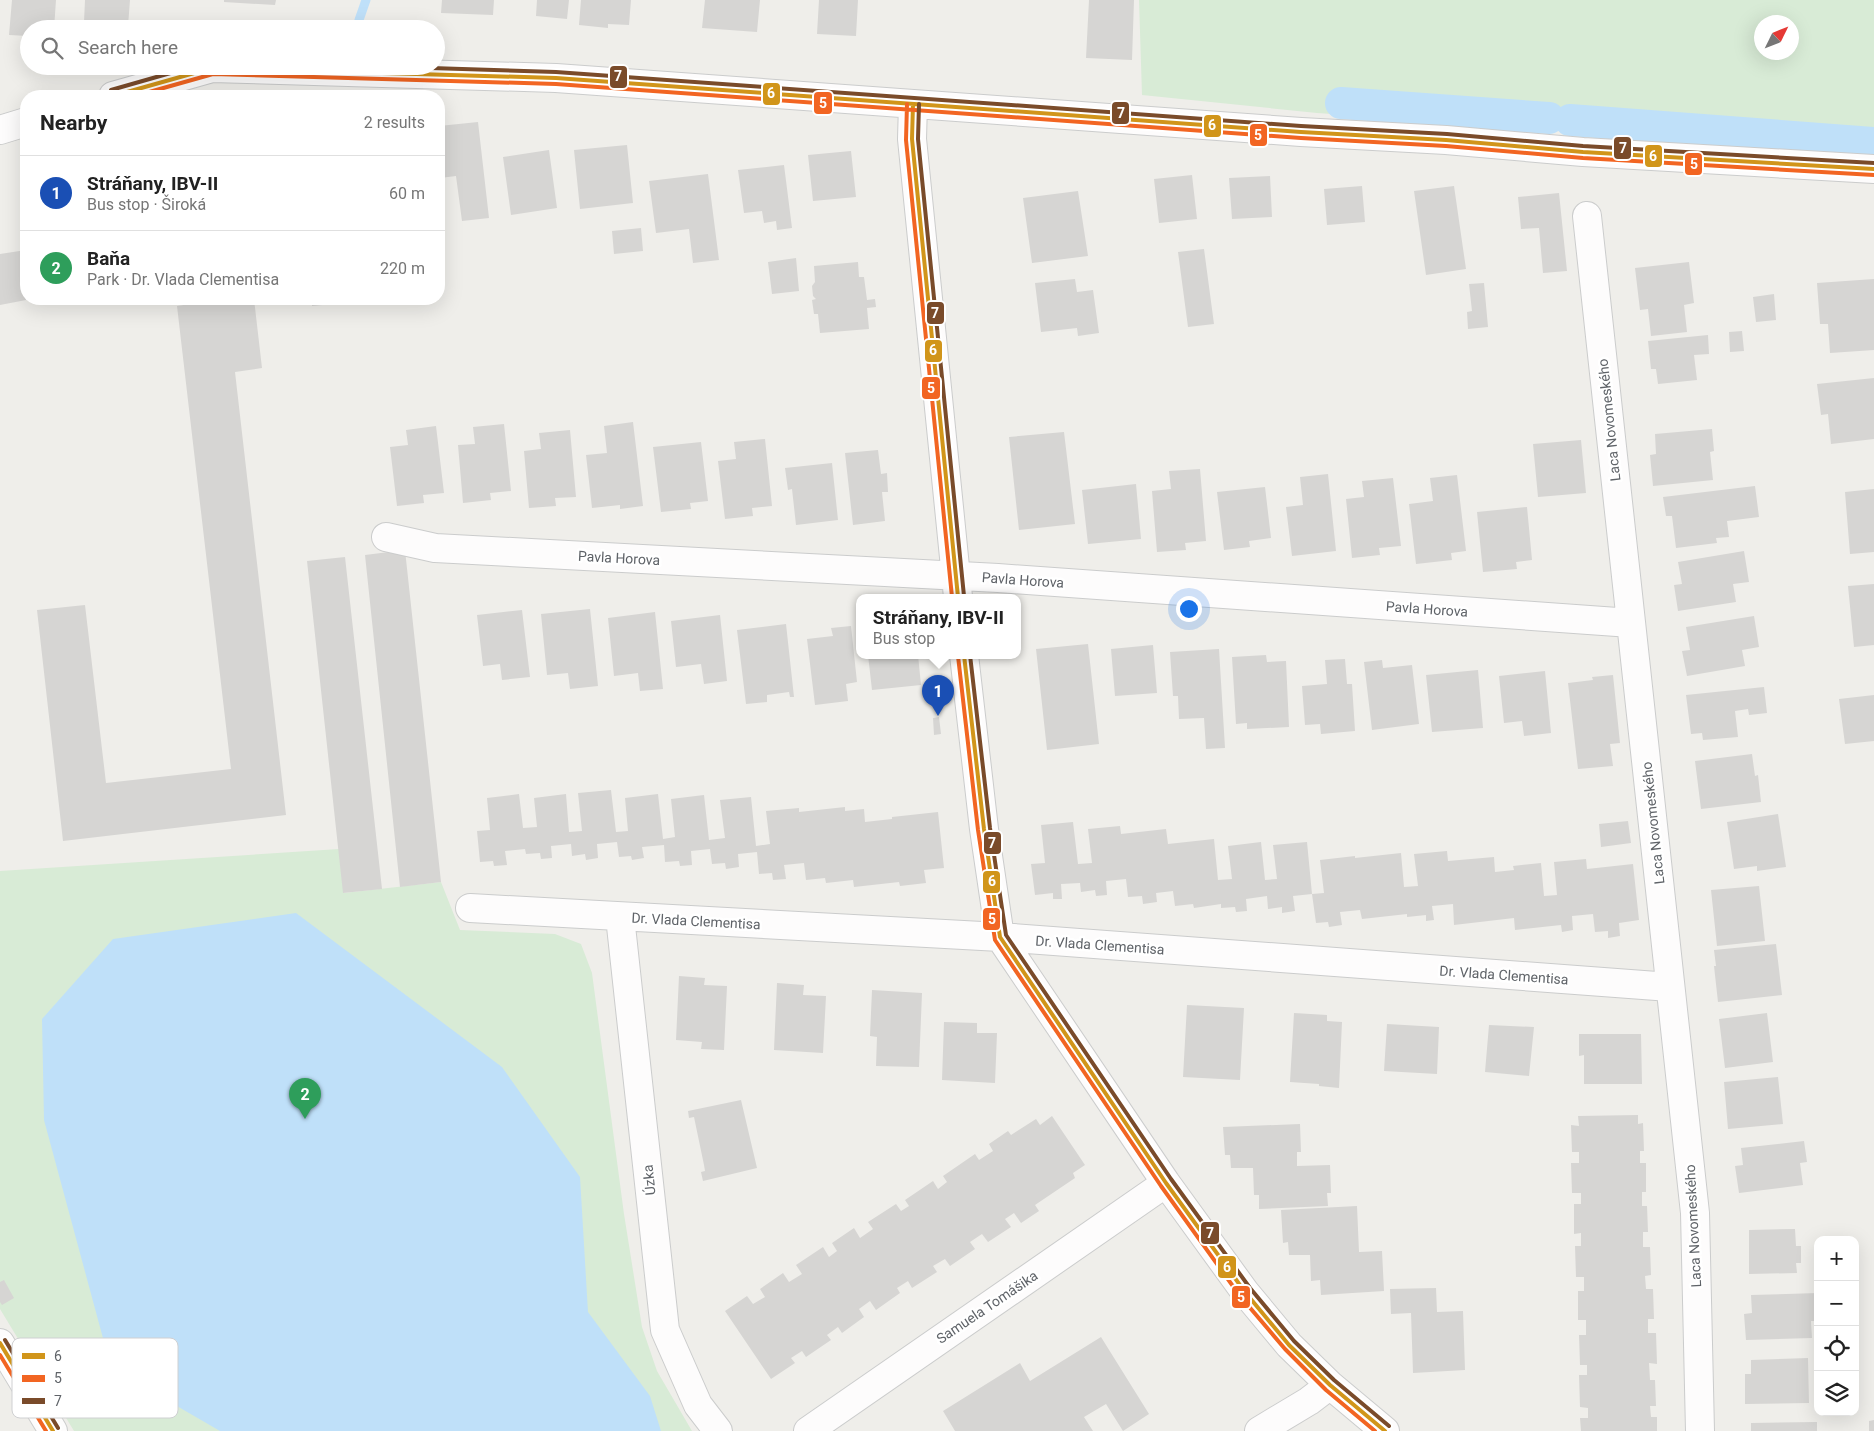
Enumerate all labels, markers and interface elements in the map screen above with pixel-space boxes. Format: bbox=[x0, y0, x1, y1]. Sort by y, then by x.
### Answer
north arrow bbox=[1754, 15, 1799, 60]
search box bbox=[20, 20, 445, 75]
icon: search bbox=[38, 34, 66, 62]
text: Search here bbox=[78, 36, 178, 59]
line badge: 7 bbox=[609, 65, 628, 89]
text: 7 bbox=[614, 68, 622, 84]
line badge: 6 bbox=[762, 82, 781, 106]
text: 6 bbox=[767, 85, 775, 101]
line badge: 5 bbox=[813, 91, 833, 115]
text: 5 bbox=[819, 95, 827, 111]
line badge: 7 bbox=[1111, 101, 1130, 125]
text: 7 bbox=[1117, 105, 1125, 121]
text: Nearby bbox=[40, 111, 107, 135]
text: 2 results bbox=[364, 113, 425, 132]
line badge: 6 bbox=[1203, 114, 1222, 138]
text: 6 bbox=[1208, 117, 1216, 133]
line badge: 5 bbox=[1249, 123, 1268, 147]
text: 5 bbox=[1254, 127, 1262, 143]
line badge: 7 bbox=[1613, 136, 1632, 160]
text: 7 bbox=[1619, 140, 1627, 156]
line badge: 6 bbox=[1644, 144, 1663, 168]
text: 6 bbox=[1649, 148, 1657, 164]
line badge: 5 bbox=[1684, 152, 1703, 176]
text: 5 bbox=[1690, 156, 1698, 172]
text: Stráňany, IBV-II bbox=[87, 172, 218, 195]
text: 1 bbox=[51, 184, 61, 203]
text: 60 m bbox=[389, 184, 425, 203]
text: Bus stop · Široká bbox=[87, 195, 206, 214]
text: Baňa bbox=[87, 247, 130, 270]
text: 2 bbox=[51, 259, 61, 278]
text: 220 m bbox=[380, 259, 425, 278]
text: Park · Dr. Vlada Clementisa bbox=[87, 270, 279, 289]
line badge: 7 bbox=[926, 301, 945, 325]
text: 7 bbox=[931, 305, 939, 321]
line badge: 6 bbox=[924, 339, 943, 363]
text: 6 bbox=[929, 342, 937, 358]
street label: Laca Novomeského bbox=[1595, 358, 1623, 482]
line badge: 5 bbox=[921, 376, 941, 400]
text: 5 bbox=[927, 380, 935, 396]
street label: Pavla Horova bbox=[577, 548, 661, 568]
street label: Pavla Horova bbox=[981, 569, 1065, 591]
popup bbox=[856, 594, 1021, 659]
your location bbox=[1176, 596, 1202, 622]
street label: Pavla Horova bbox=[1385, 598, 1469, 620]
text: Stráňany, IBV-II bbox=[873, 606, 1004, 629]
text: Bus stop bbox=[873, 629, 935, 648]
pin: 1 bbox=[922, 675, 954, 716]
street label: Laca Novomeského bbox=[1639, 761, 1667, 885]
line badge: 7 bbox=[983, 831, 1002, 855]
text: 7 bbox=[988, 835, 996, 851]
line badge: 6 bbox=[982, 870, 1001, 894]
text: 6 bbox=[988, 873, 996, 889]
line badge: 5 bbox=[982, 907, 1001, 931]
street label: Dr. Vlada Clementisa bbox=[631, 910, 761, 932]
text: 5 bbox=[988, 911, 996, 927]
street label: Dr. Vlada Clementisa bbox=[1035, 933, 1165, 957]
street label: Dr. Vlada Clementisa bbox=[1439, 963, 1569, 987]
pin: 2 bbox=[289, 1078, 321, 1119]
street label: Úzka bbox=[638, 1164, 659, 1196]
street label: Laca Novomeského bbox=[1682, 1164, 1704, 1288]
line badge: 7 bbox=[1200, 1221, 1220, 1245]
text: 7 bbox=[1206, 1225, 1214, 1241]
map controls bbox=[1814, 1236, 1859, 1416]
button: + bbox=[1814, 1236, 1859, 1281]
line badge: 6 bbox=[1217, 1255, 1237, 1279]
text: 6 bbox=[1223, 1259, 1231, 1275]
street label: Samuela Tomášika bbox=[933, 1267, 1041, 1347]
button: − bbox=[1814, 1281, 1859, 1326]
line badge: 5 bbox=[1231, 1285, 1251, 1309]
text: 5 bbox=[1237, 1289, 1245, 1305]
button: locate bbox=[1814, 1326, 1859, 1371]
legend bbox=[12, 1338, 178, 1418]
text: 6 bbox=[54, 1348, 62, 1364]
text: 5 bbox=[54, 1370, 62, 1386]
button: layers bbox=[1814, 1371, 1859, 1416]
text: 7 bbox=[54, 1393, 62, 1409]

